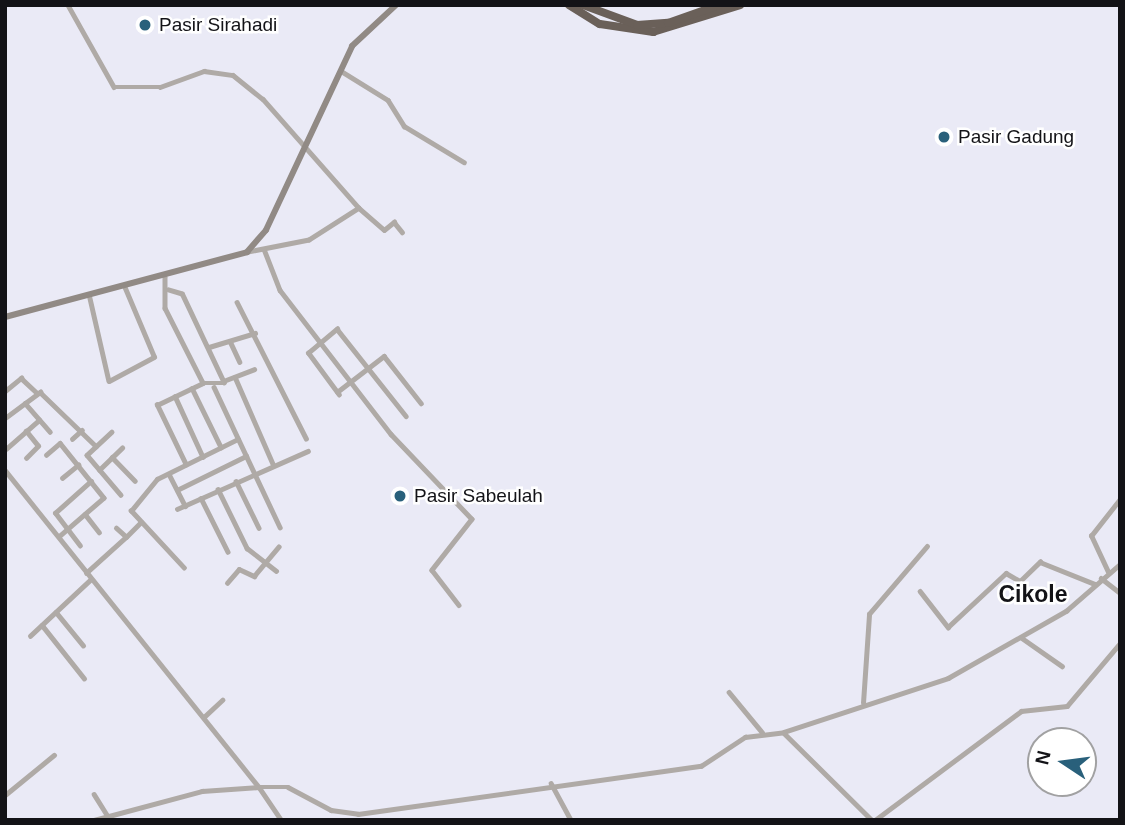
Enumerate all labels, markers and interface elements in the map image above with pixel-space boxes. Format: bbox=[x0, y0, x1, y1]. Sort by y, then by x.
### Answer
place label: Pasir Sirahadi bbox=[159, 14, 277, 36]
marker: Pasir Sirahadi bbox=[137, 17, 153, 33]
place label: Pasir Gadung bbox=[958, 126, 1074, 148]
marker: Pasir Gadung bbox=[936, 129, 952, 145]
place label: Pasir Sabeulah bbox=[414, 485, 543, 507]
marker: Pasir Sabeulah bbox=[392, 488, 408, 504]
district label: Cikole bbox=[998, 580, 1068, 608]
north arrow bbox=[1027, 727, 1097, 797]
text: N bbox=[1031, 749, 1055, 767]

